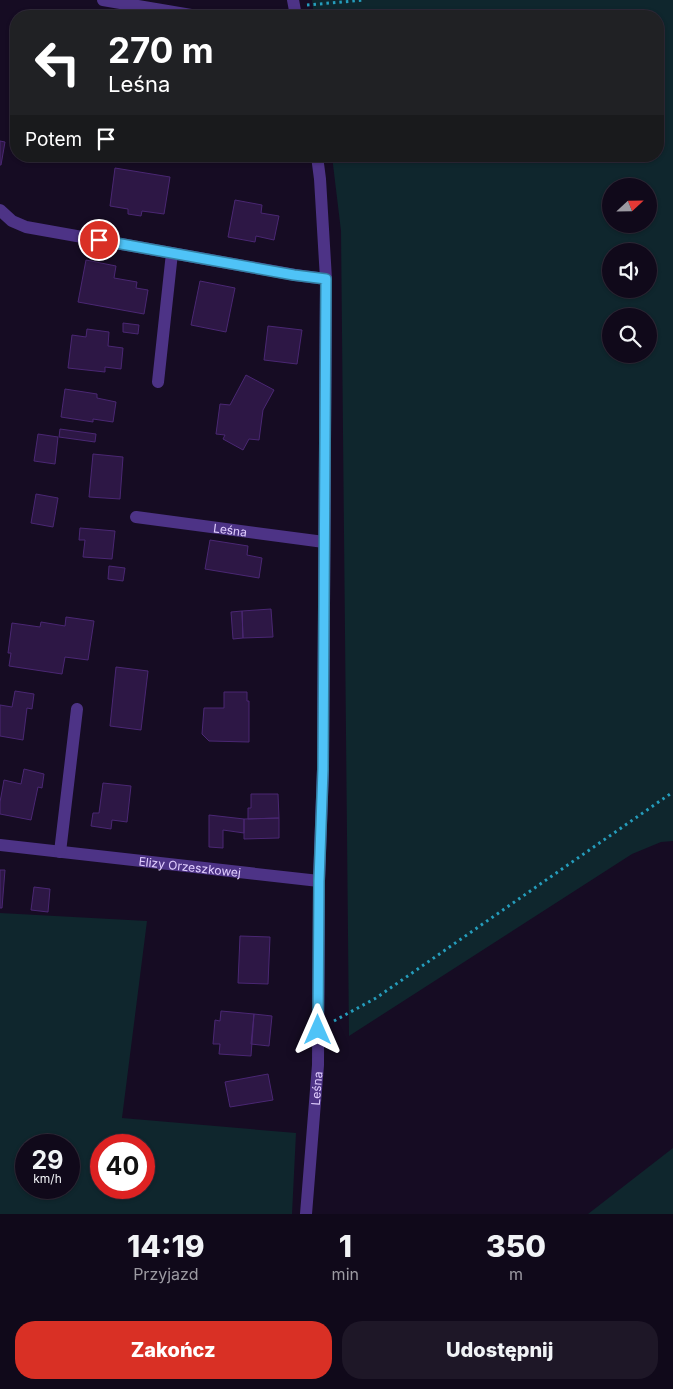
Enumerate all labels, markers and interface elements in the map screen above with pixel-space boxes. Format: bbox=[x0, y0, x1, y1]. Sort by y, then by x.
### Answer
text: 270 m bbox=[108, 29, 214, 71]
icon: left bbox=[25, 30, 90, 95]
text: Leśna bbox=[108, 71, 170, 97]
icon: arrive bbox=[92, 125, 120, 153]
text: Potem bbox=[25, 128, 82, 151]
north arrow bbox=[602, 178, 658, 232]
map controls bbox=[602, 178, 657, 363]
pin bbox=[78, 219, 120, 261]
icon: arrive bbox=[85, 226, 113, 254]
button: sound bbox=[602, 243, 657, 298]
button: search bbox=[602, 308, 657, 363]
street label: Leśna bbox=[212, 520, 248, 539]
street label: Elizy Orzeszkowej bbox=[138, 853, 242, 880]
position arrow bbox=[291, 1003, 343, 1055]
street label: Leśna bbox=[307, 1071, 325, 1106]
speed limit sign: 40 bbox=[90, 1134, 155, 1199]
text: 29 bbox=[32, 1145, 63, 1175]
text: km/h bbox=[33, 1171, 62, 1186]
text: 14:19 bbox=[127, 1228, 205, 1264]
text: 1 bbox=[339, 1228, 352, 1264]
text: 350 bbox=[486, 1228, 546, 1264]
text: Przyjazd bbox=[133, 1264, 198, 1284]
text: min bbox=[332, 1264, 359, 1284]
text: m bbox=[509, 1264, 523, 1284]
button: Zakończ bbox=[15, 1321, 332, 1379]
button: Udostępnij bbox=[342, 1321, 658, 1379]

